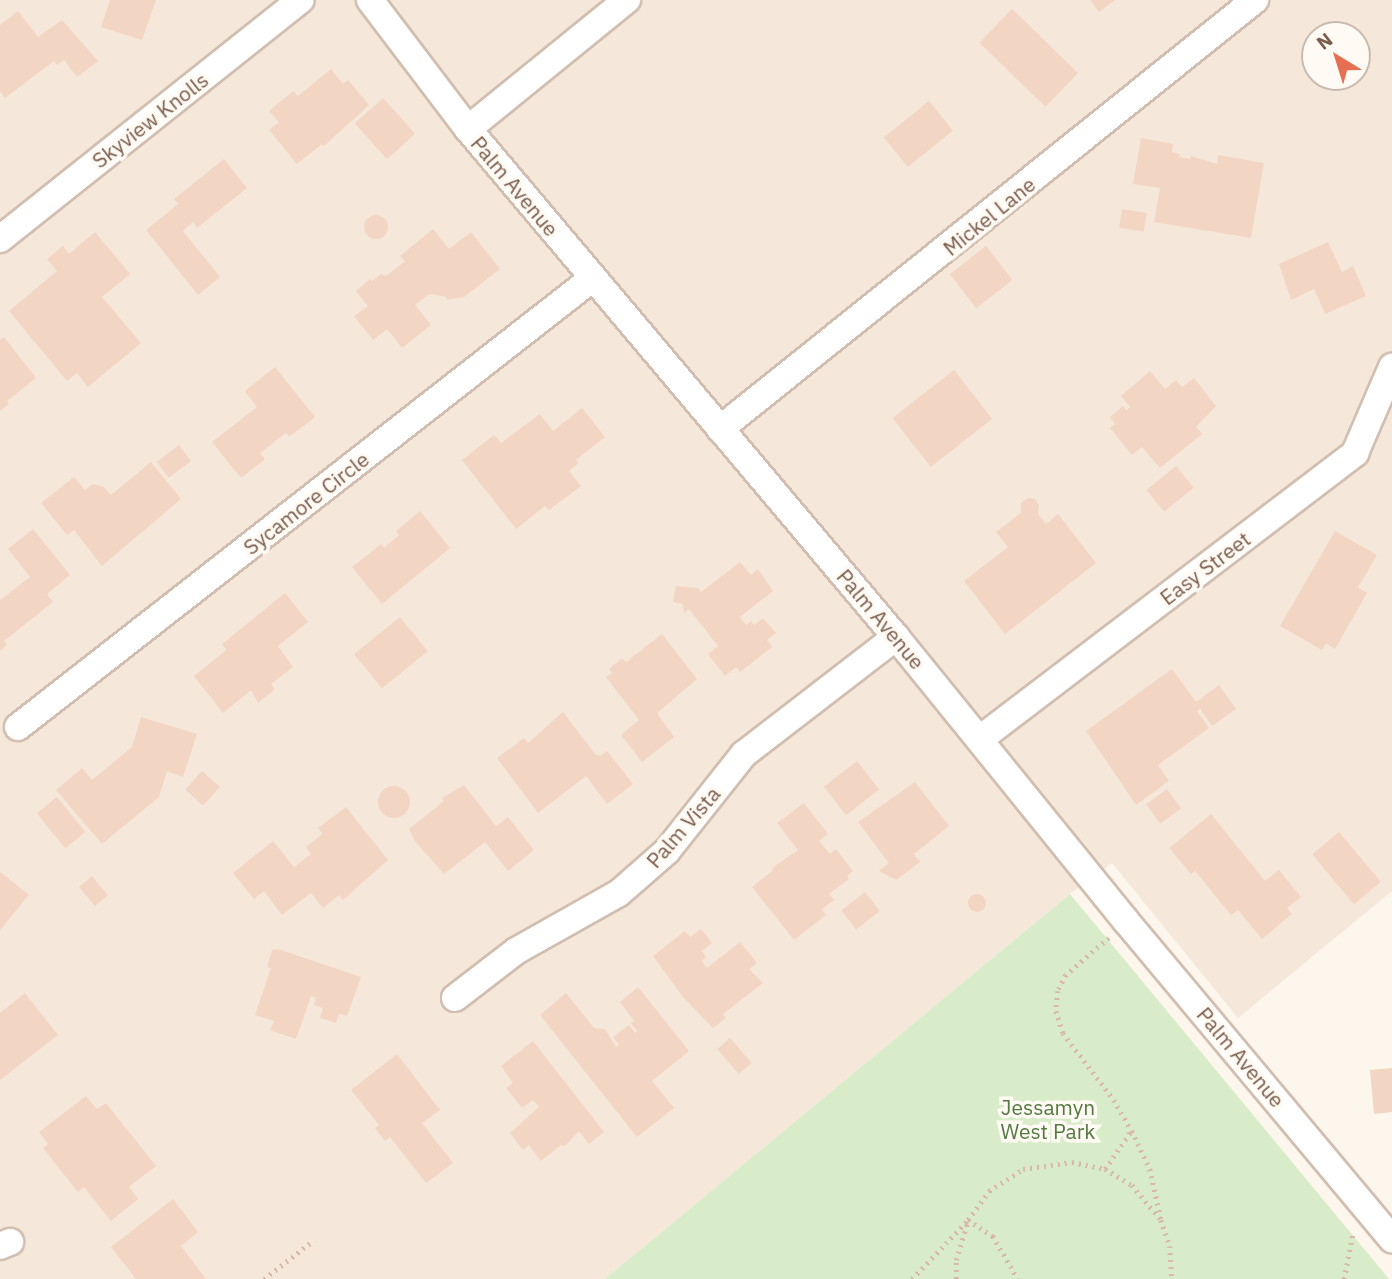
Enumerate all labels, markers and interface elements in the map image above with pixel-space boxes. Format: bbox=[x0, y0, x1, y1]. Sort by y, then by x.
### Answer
north arrow bbox=[1301, 21, 1371, 91]
text: N bbox=[1311, 27, 1337, 55]
street label: Skyview Knolls bbox=[87, 67, 213, 173]
street label: Palm Avenue bbox=[466, 131, 564, 241]
street label: Mickel Lane bbox=[938, 171, 1040, 261]
street label: Sycamore Circle bbox=[238, 446, 374, 560]
street label: Easy Street bbox=[1155, 526, 1255, 610]
street label: Palm Avenue bbox=[832, 564, 930, 674]
street label: Palm Vista bbox=[641, 781, 725, 873]
street label: Palm Avenue bbox=[1192, 1002, 1290, 1112]
park label: Jessamyn West Park bbox=[1001, 1094, 1095, 1144]

